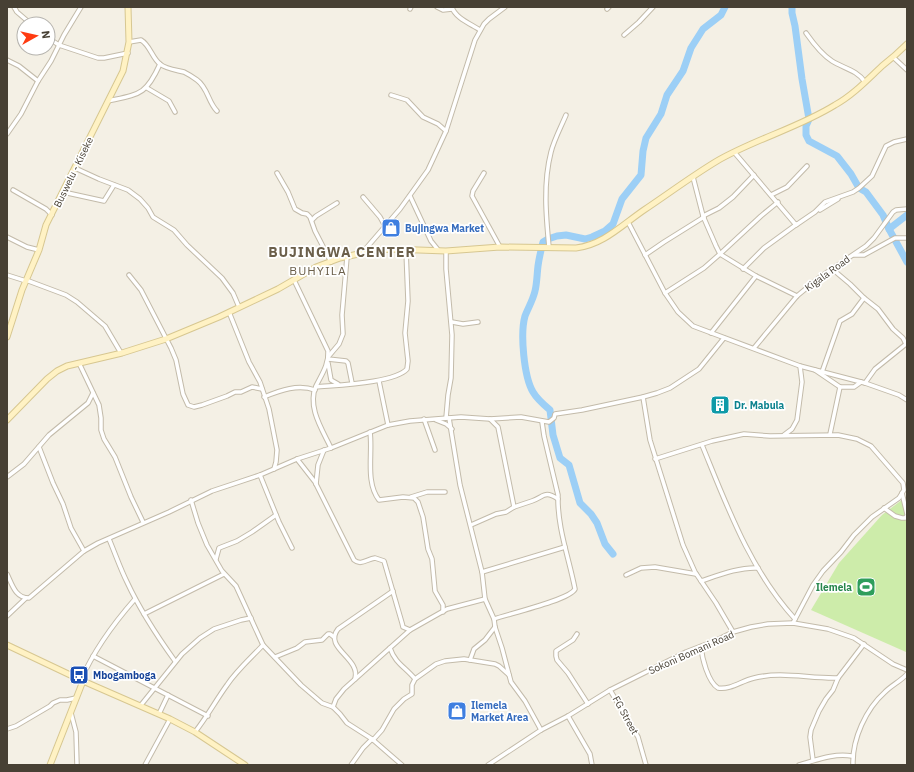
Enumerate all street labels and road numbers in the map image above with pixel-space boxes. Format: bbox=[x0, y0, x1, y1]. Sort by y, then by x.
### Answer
street label: Buswelu - Kiseke bbox=[51, 134, 96, 210]
street label: Kigala Road bbox=[802, 253, 852, 294]
street label: Sokoni Bomani Road bbox=[646, 628, 736, 677]
street label: FG Street bbox=[610, 694, 642, 737]

